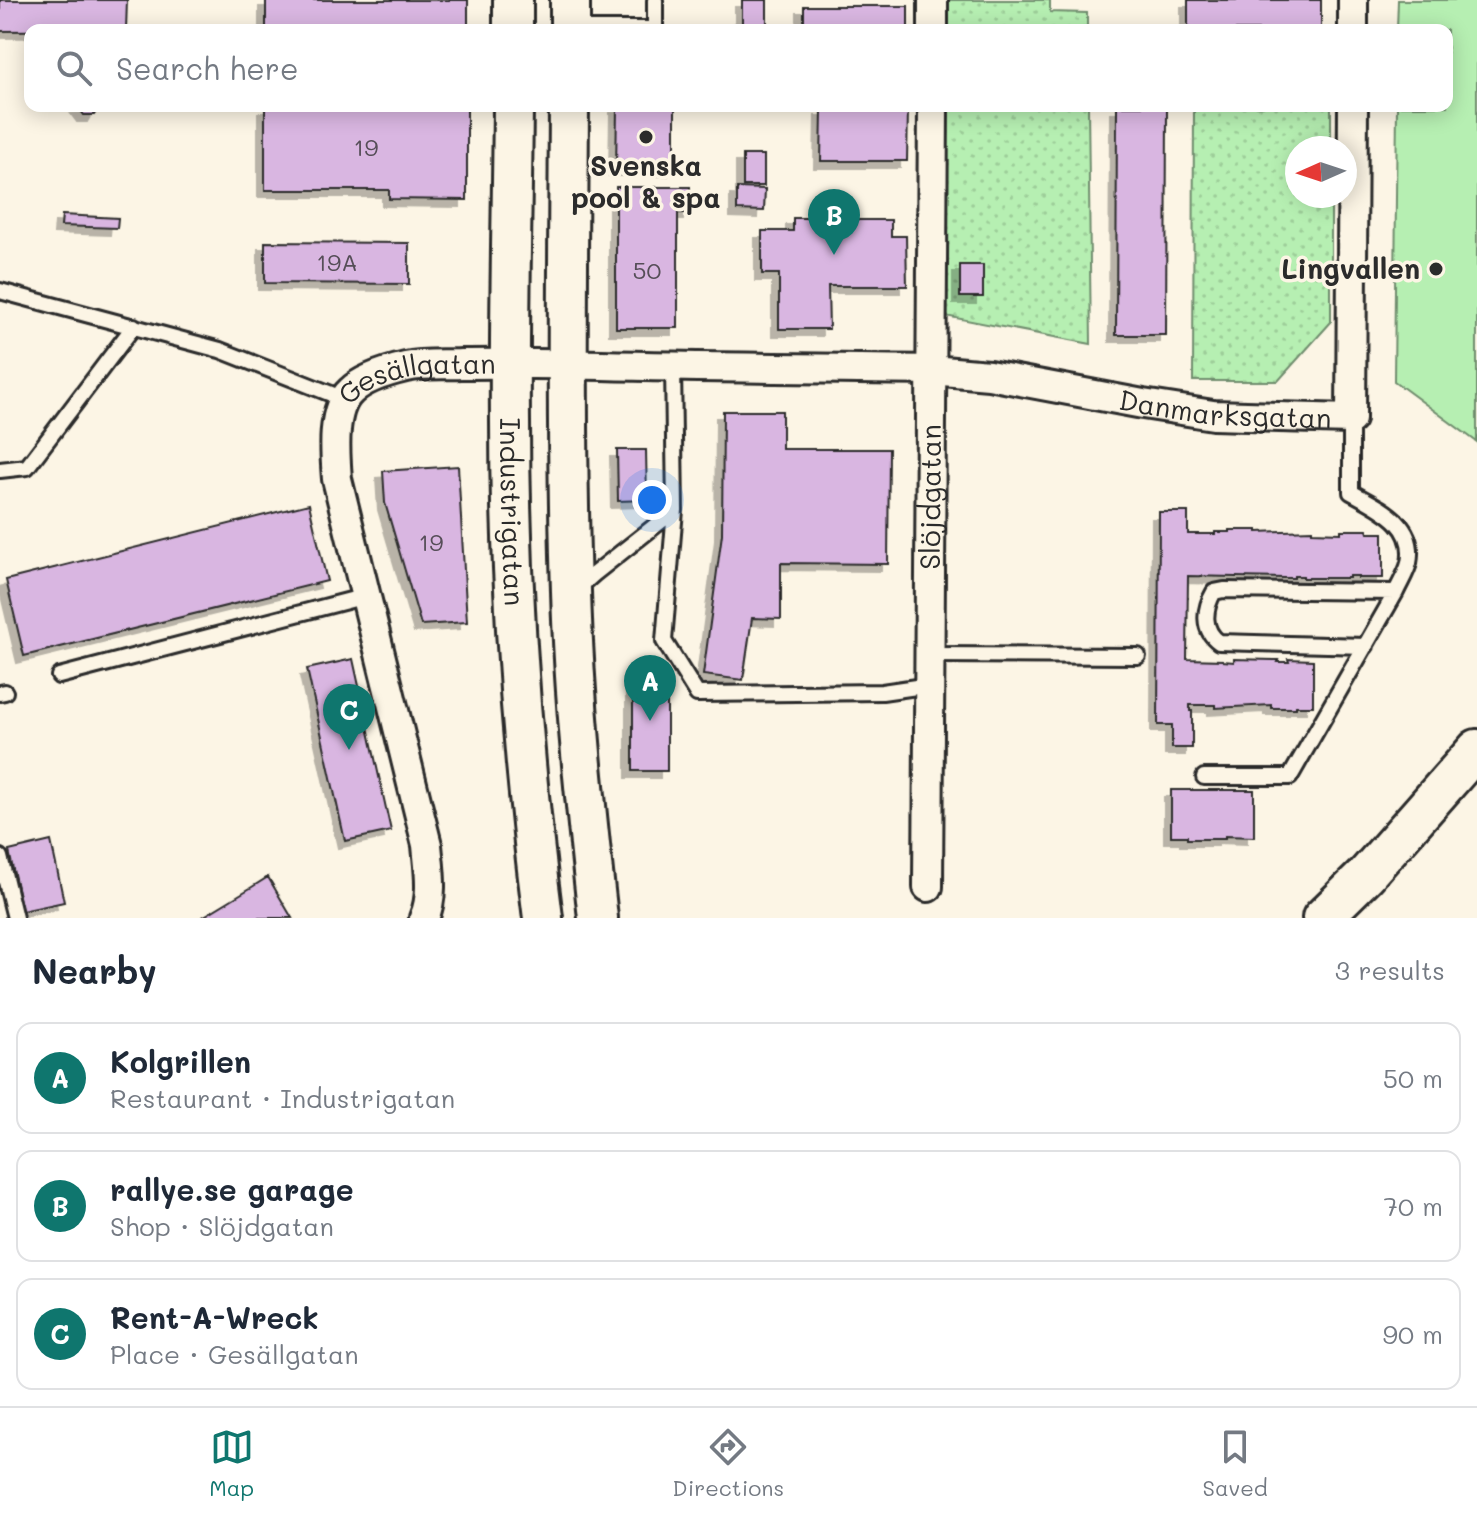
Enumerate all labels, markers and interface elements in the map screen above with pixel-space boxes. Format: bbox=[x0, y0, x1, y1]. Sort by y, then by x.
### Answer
search box bbox=[24, 24, 1453, 112]
icon: search bbox=[52, 46, 96, 90]
text: Search here bbox=[116, 48, 299, 88]
marker: Svenska pool & spa bbox=[637, 128, 655, 146]
house number: 19 bbox=[354, 131, 378, 162]
north arrow bbox=[1285, 136, 1357, 208]
place label: Svenska pool & spa bbox=[571, 147, 721, 215]
pin: B bbox=[808, 189, 860, 255]
house number: 19A bbox=[316, 246, 358, 277]
place label: Lingvallen bbox=[1281, 250, 1420, 286]
house number: 50 bbox=[633, 254, 662, 285]
marker: Lingvallen bbox=[1427, 260, 1445, 278]
street label: Gesällgatan bbox=[329, 345, 496, 411]
street label: Danmarksgatan bbox=[1116, 381, 1332, 435]
street label: Industrigatan bbox=[493, 418, 534, 607]
street label: Slöjdgatan bbox=[911, 424, 948, 570]
your location bbox=[632, 480, 672, 520]
house number: 19 bbox=[419, 526, 443, 557]
pin: A bbox=[624, 655, 676, 721]
pin: C bbox=[323, 684, 375, 750]
text: Nearby bbox=[32, 948, 157, 993]
text: 3 results bbox=[1335, 953, 1445, 987]
text: Kolgrillen bbox=[110, 1041, 251, 1081]
text: A bbox=[51, 1061, 69, 1095]
text: 50 m bbox=[1383, 1061, 1443, 1095]
text: Restaurant · Industrigatan bbox=[110, 1081, 455, 1115]
text: rallye.se garage bbox=[110, 1169, 354, 1209]
text: B bbox=[51, 1189, 69, 1223]
text: 70 m bbox=[1383, 1189, 1443, 1223]
text: Shop · Slöjdgatan bbox=[110, 1209, 334, 1243]
text: Rent-A-Wreck bbox=[110, 1297, 319, 1337]
text: C bbox=[50, 1317, 70, 1351]
text: 90 m bbox=[1383, 1317, 1443, 1351]
text: Place · Gesällgatan bbox=[110, 1337, 359, 1371]
tab: Map bbox=[209, 1425, 254, 1502]
tab: Directions bbox=[672, 1425, 784, 1502]
tab: Saved bbox=[1203, 1425, 1268, 1502]

